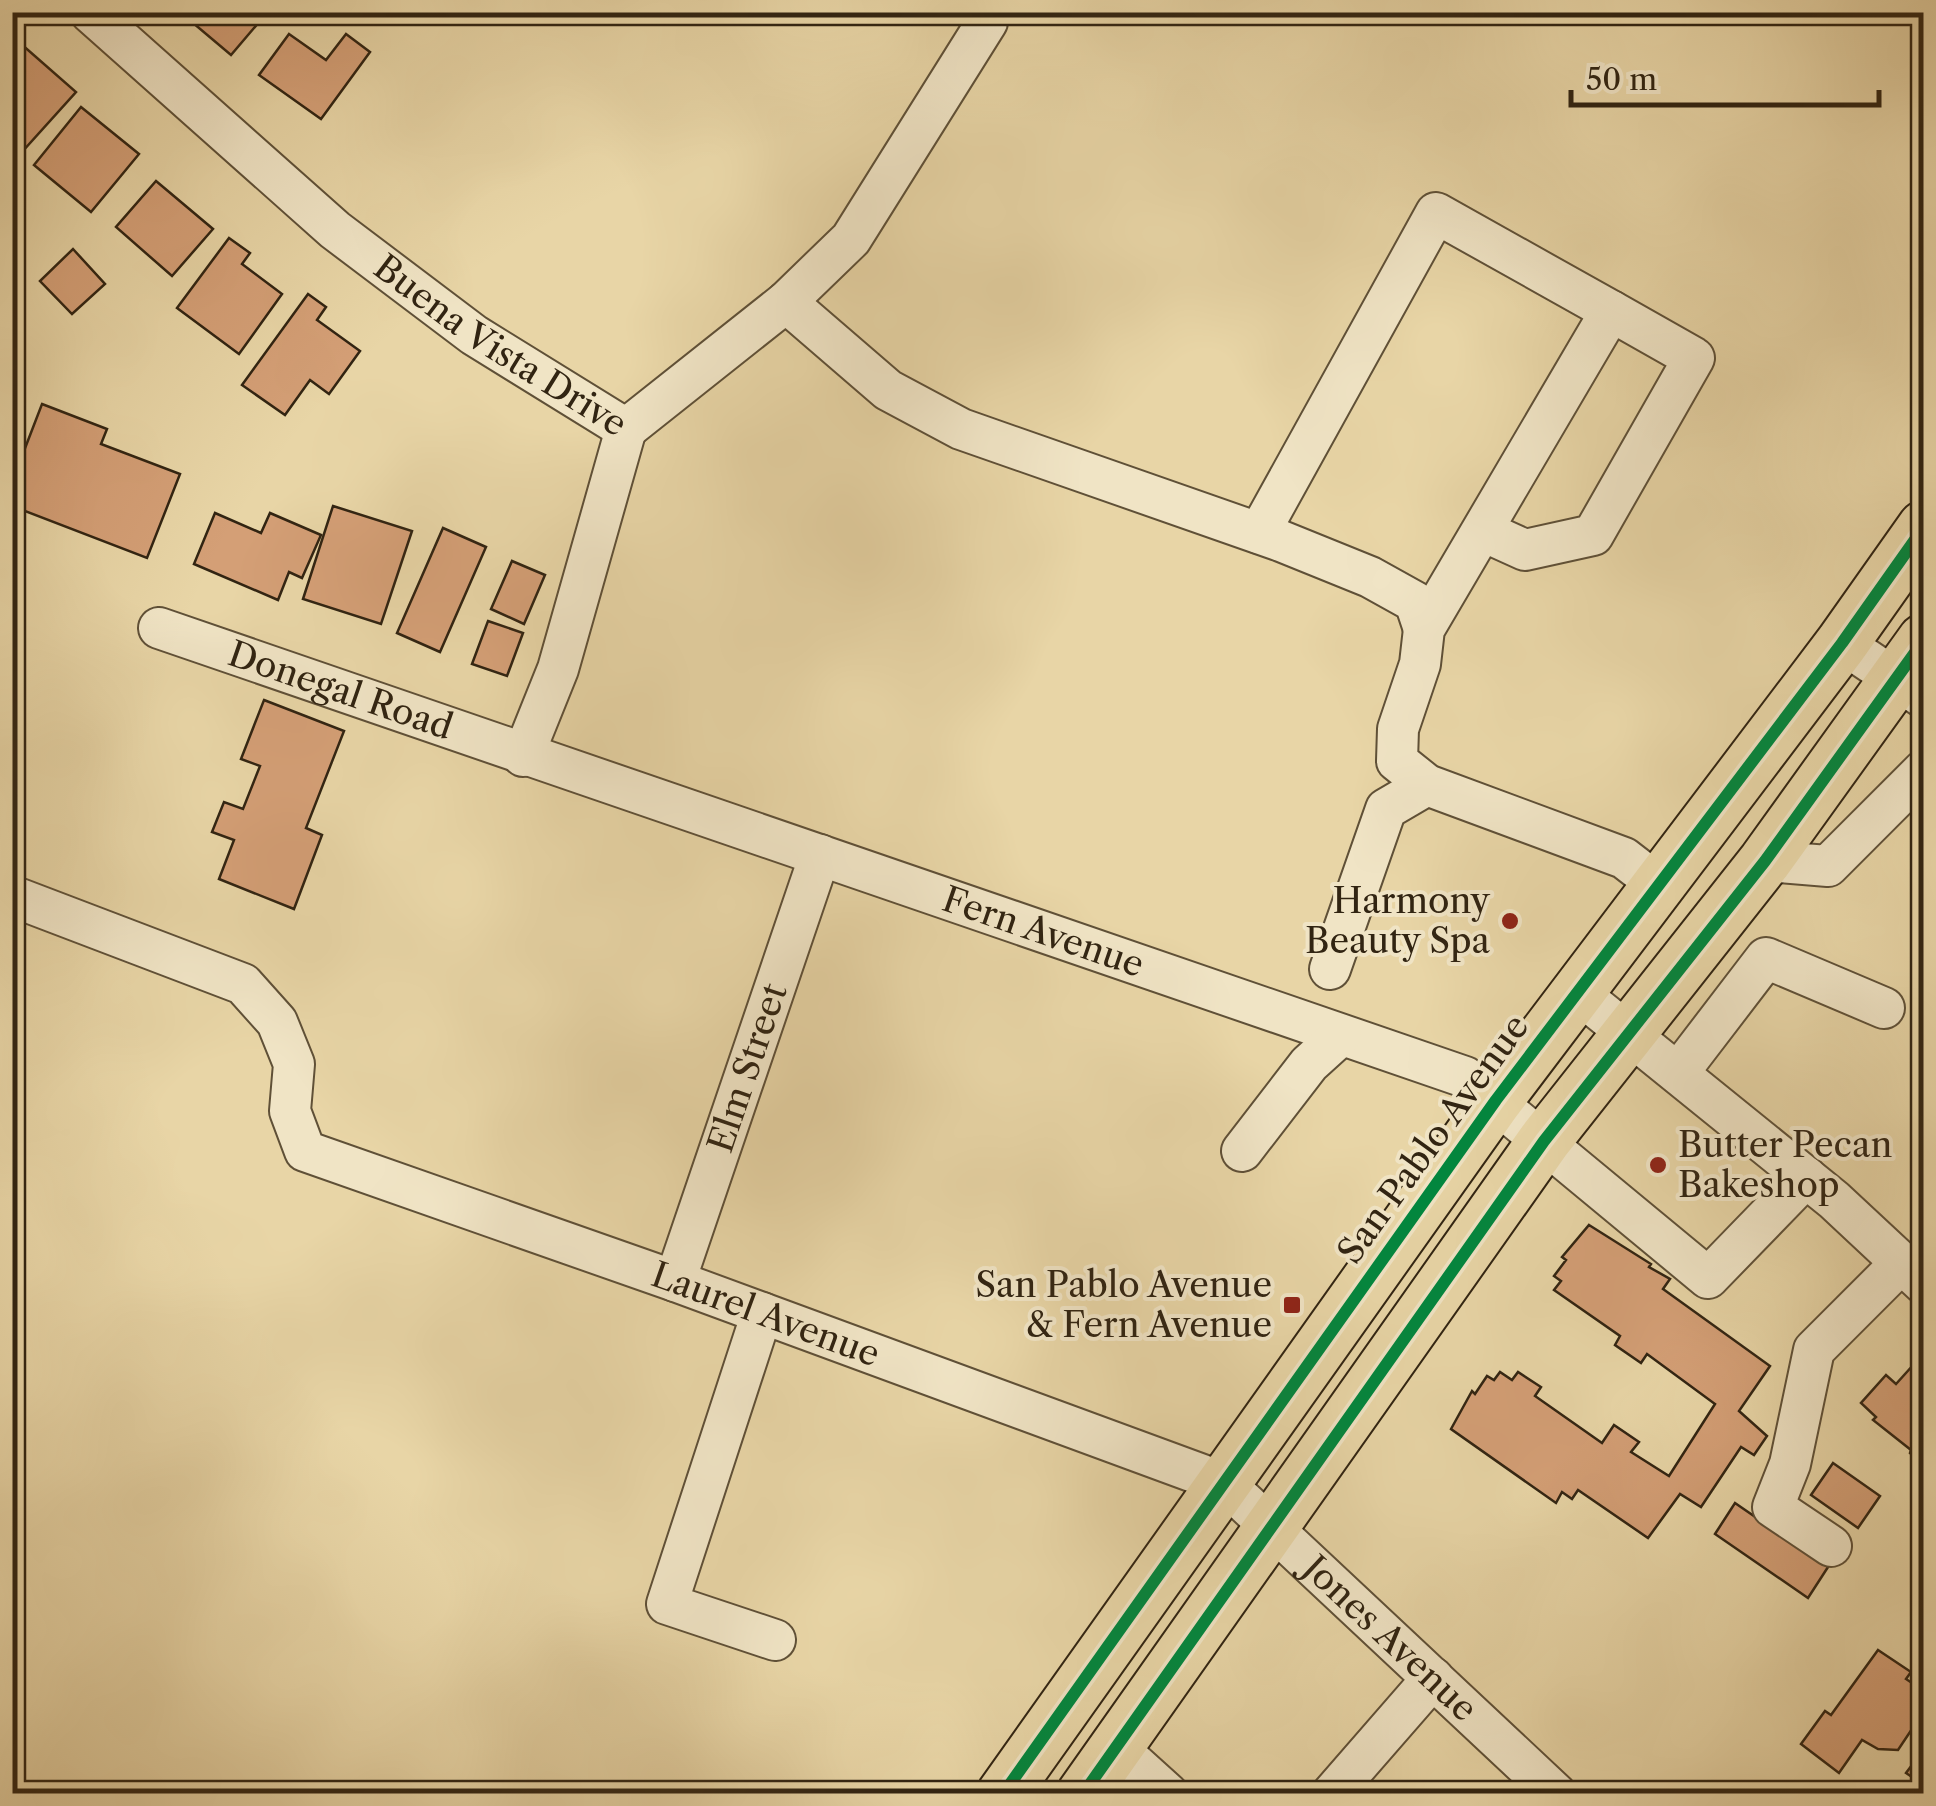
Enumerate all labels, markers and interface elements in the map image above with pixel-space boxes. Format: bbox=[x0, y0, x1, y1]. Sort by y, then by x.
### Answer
scale bar bbox=[1571, 45, 1878, 107]
text: 50 m bbox=[1586, 61, 1657, 98]
street label: Buena Vista Drive bbox=[366, 245, 635, 445]
street label: Donegal Road bbox=[223, 631, 459, 748]
street label: Fern Avenue bbox=[937, 877, 1150, 986]
place label: Harmony Beauty Spa bbox=[1305, 879, 1491, 962]
marker: Harmony Beauty Spa bbox=[1499, 910, 1521, 932]
street label: Elm Street bbox=[698, 977, 796, 1158]
street label: San Pablo Avenue bbox=[1328, 1006, 1537, 1271]
place label: Butter Pecan Bakeshop bbox=[1678, 1123, 1892, 1206]
marker: Butter Pecan Bakeshop bbox=[1647, 1154, 1669, 1176]
street label: Laurel Avenue bbox=[646, 1252, 886, 1375]
place label: San Pablo Avenue & Fern Avenue bbox=[975, 1263, 1272, 1346]
marker: San Pablo Avenue & Fern Avenue bbox=[1281, 1294, 1303, 1316]
street label: Jones Avenue bbox=[1291, 1543, 1486, 1730]

